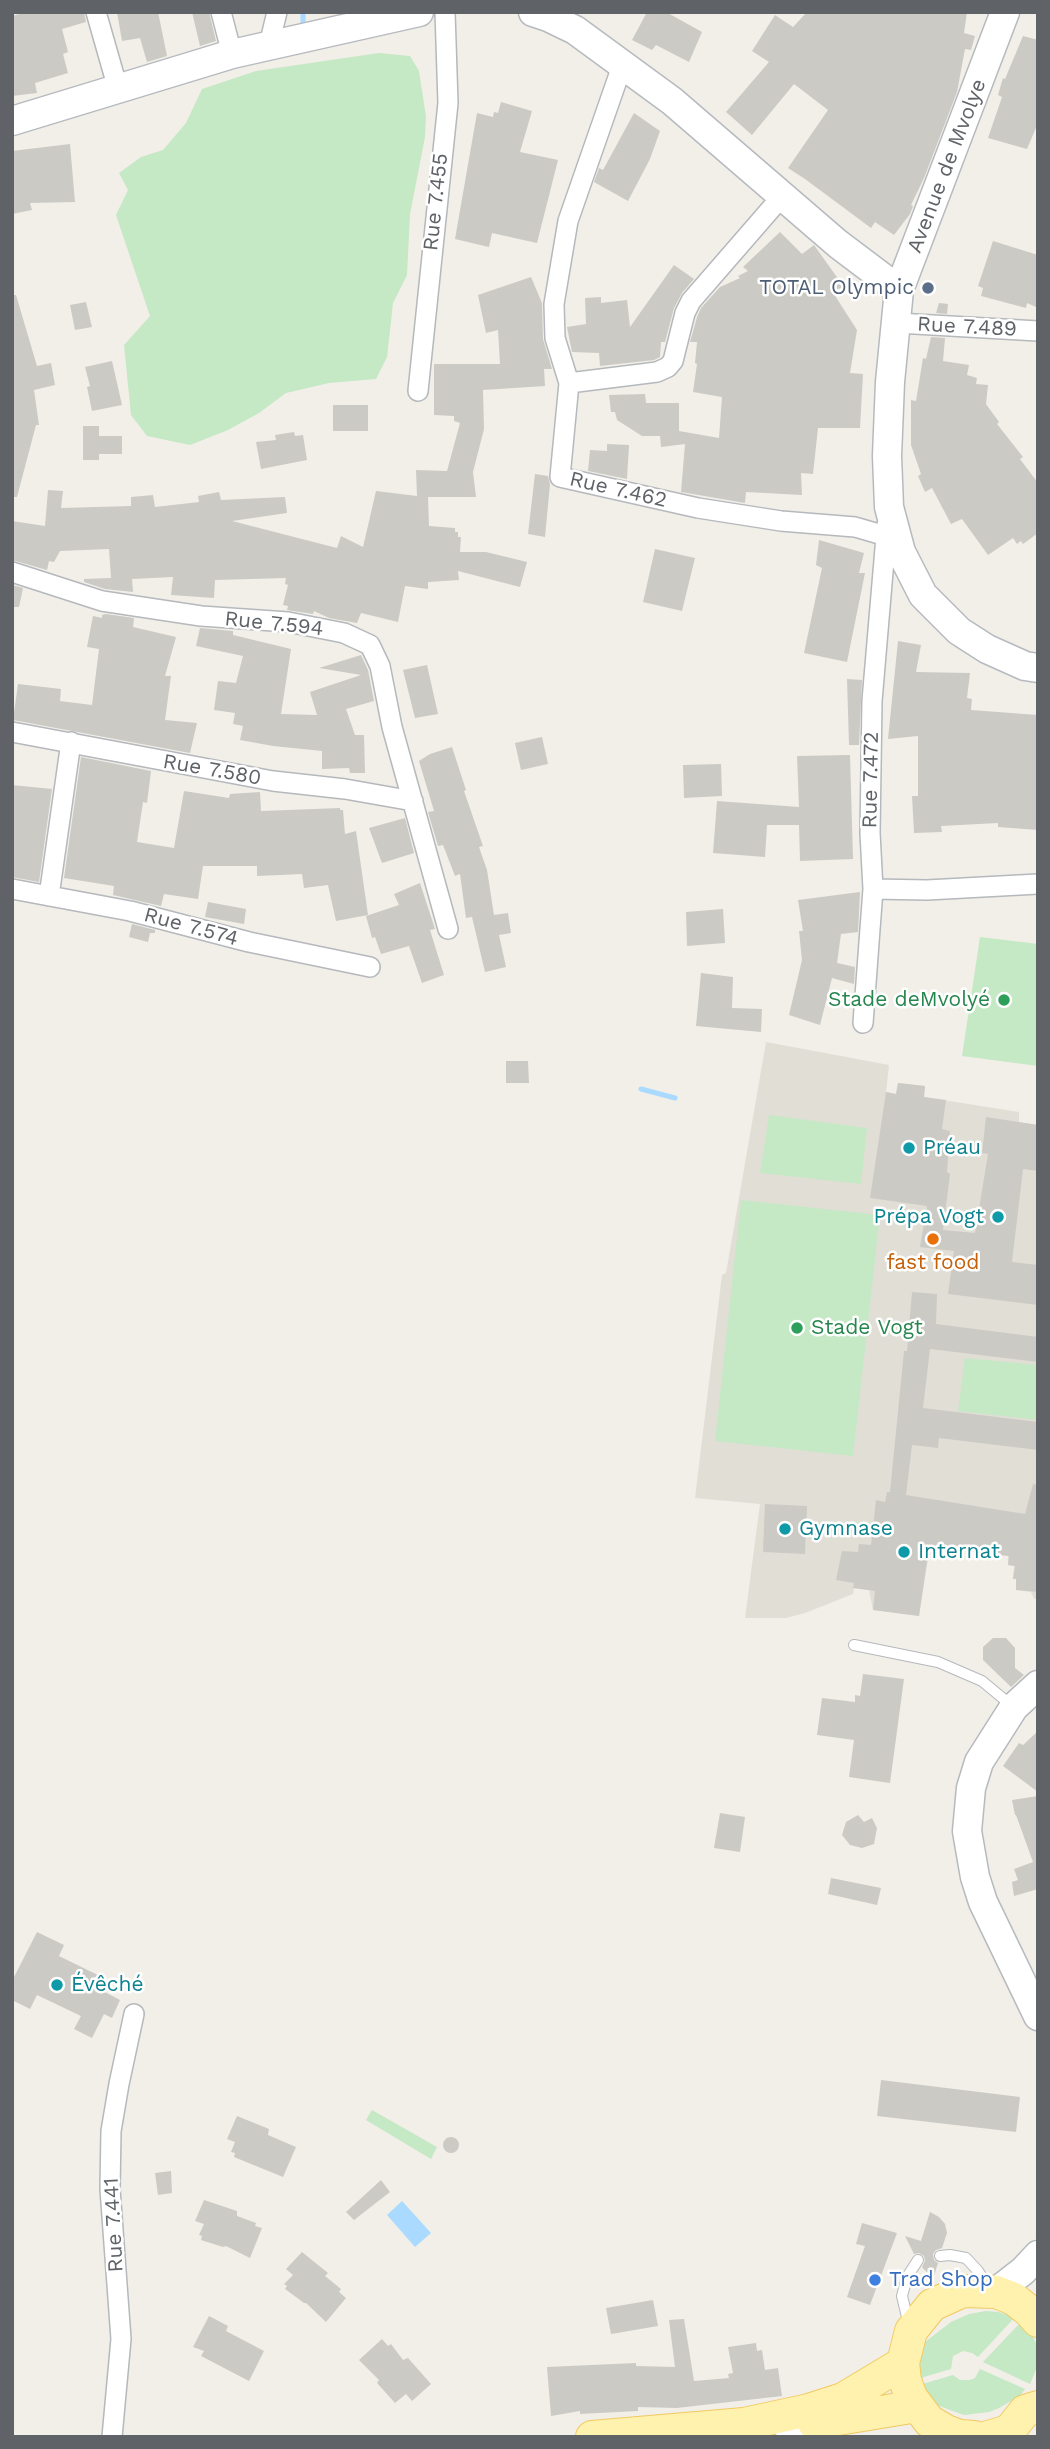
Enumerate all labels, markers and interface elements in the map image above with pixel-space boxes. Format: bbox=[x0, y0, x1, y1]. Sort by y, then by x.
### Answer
street label: Avenue de Mvolye bbox=[902, 76, 992, 256]
street label: Rue 7.455 bbox=[418, 152, 454, 252]
place label: TOTAL Olympic bbox=[759, 275, 914, 301]
marker: TOTAL Olympic bbox=[920, 280, 936, 296]
street label: Rue 7.489 bbox=[916, 312, 1018, 342]
street label: Rue 7.462 bbox=[567, 467, 669, 513]
street label: Rue 7.594 bbox=[223, 606, 325, 642]
street label: Rue 7.472 bbox=[858, 731, 884, 829]
street label: Rue 7.580 bbox=[161, 749, 263, 791]
street label: Rue 7.574 bbox=[141, 902, 241, 952]
place label: Stade deMvolyé bbox=[828, 987, 990, 1013]
marker: Stade deMvolyé bbox=[996, 992, 1012, 1008]
place label: Préau bbox=[923, 1135, 981, 1161]
marker: Préau bbox=[901, 1140, 917, 1156]
place label: Prépa Vogt bbox=[873, 1204, 984, 1230]
marker: Prépa Vogt bbox=[990, 1209, 1006, 1225]
marker: fast food bbox=[925, 1231, 941, 1247]
place label: fast food bbox=[887, 1250, 979, 1276]
place label: Stade Vogt bbox=[811, 1315, 923, 1341]
marker: Stade Vogt bbox=[789, 1320, 805, 1336]
place label: Gymnase bbox=[799, 1516, 893, 1542]
marker: Gymnase bbox=[777, 1521, 793, 1537]
place label: Internat bbox=[918, 1539, 1000, 1565]
marker: Internat bbox=[896, 1544, 912, 1560]
place label: Évêché bbox=[71, 1972, 144, 1998]
marker: Évêché bbox=[49, 1977, 65, 1993]
street label: Rue 7.441 bbox=[99, 2177, 129, 2273]
place label: Trad Shop bbox=[889, 2267, 993, 2293]
marker: Trad Shop bbox=[867, 2272, 883, 2288]

